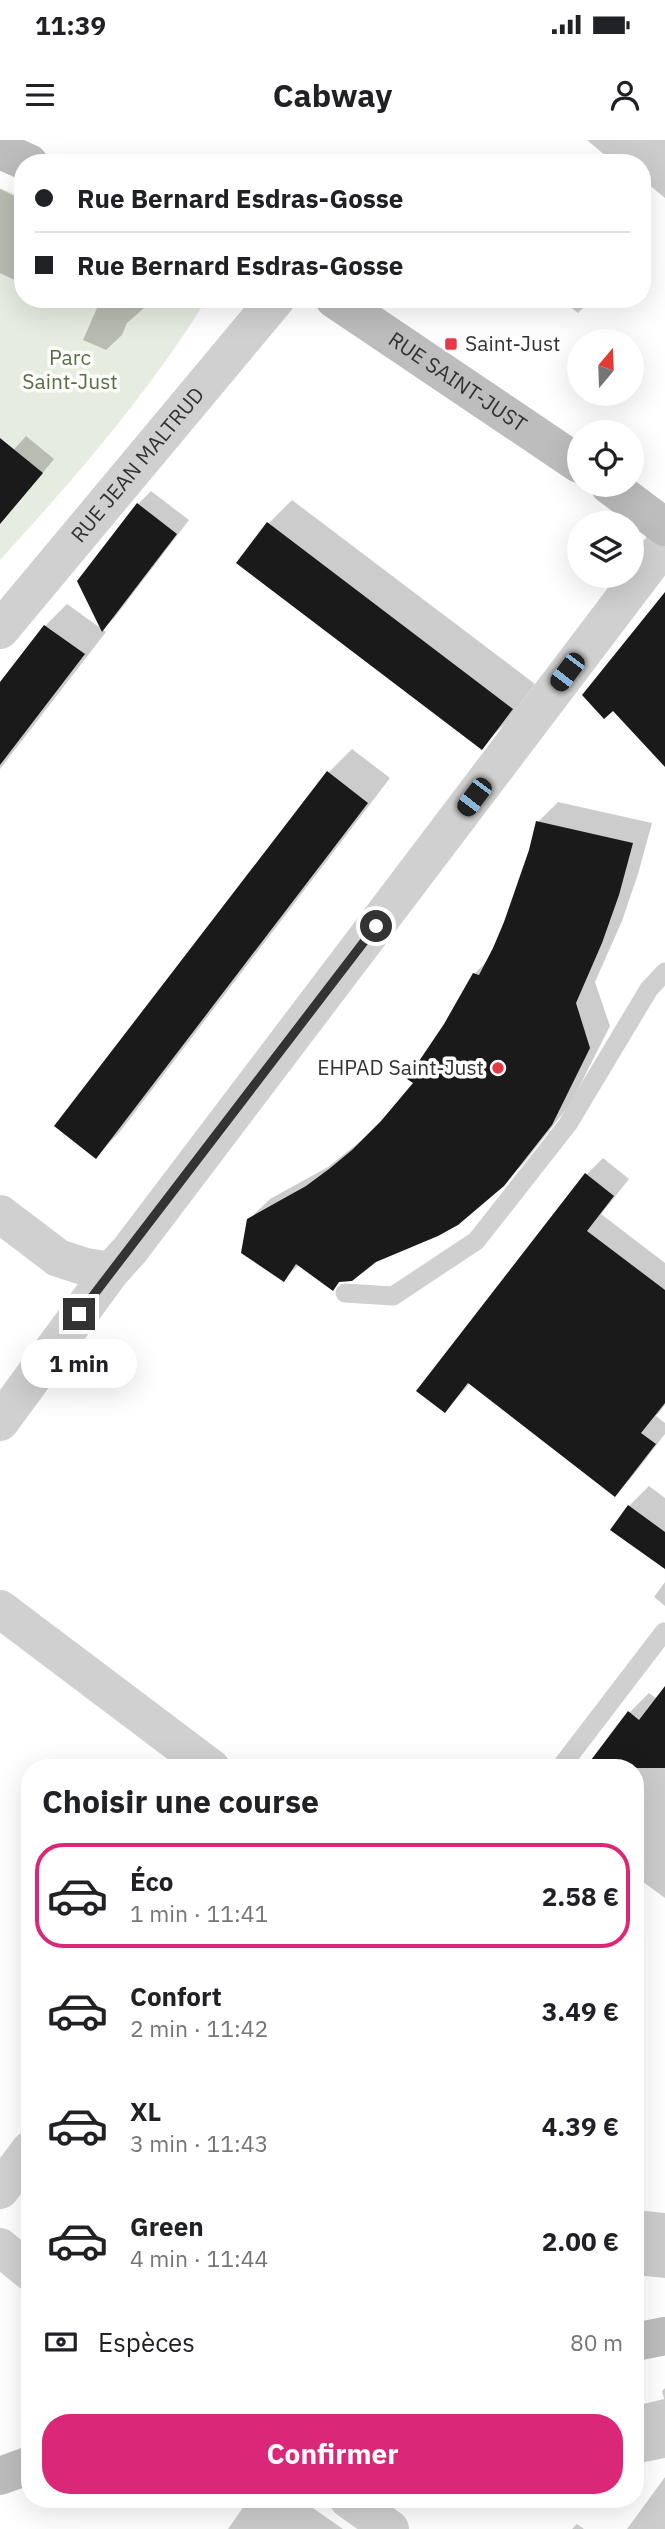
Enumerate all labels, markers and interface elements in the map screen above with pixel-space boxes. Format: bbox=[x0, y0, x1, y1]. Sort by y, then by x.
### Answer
text: 11:39 bbox=[35, 8, 106, 42]
text: Cabway bbox=[273, 74, 392, 116]
icon: menu bbox=[21, 76, 59, 114]
icon: person bbox=[606, 76, 644, 114]
text: Rue Bernard Esdras-Gosse bbox=[77, 181, 403, 215]
text: Rue Bernard Esdras-Gosse bbox=[77, 248, 403, 282]
street label: RUE SAINT-JUST bbox=[383, 325, 533, 438]
place label: Saint-Just bbox=[465, 329, 560, 357]
north arrow bbox=[567, 329, 644, 406]
map controls bbox=[567, 329, 644, 588]
marker: Saint-Just bbox=[443, 336, 459, 352]
park label: Parc Saint-Just bbox=[22, 343, 118, 395]
street label: RUE JEAN MALTRUD bbox=[64, 381, 210, 548]
button: locate bbox=[567, 420, 644, 497]
button: layers bbox=[567, 511, 644, 588]
car bbox=[546, 649, 589, 695]
car bbox=[453, 774, 496, 820]
route start bbox=[360, 910, 392, 942]
place label: EHPAD Saint-Just bbox=[317, 1053, 484, 1081]
marker: EHPAD Saint-Just bbox=[490, 1060, 506, 1076]
route end bbox=[63, 1298, 95, 1330]
callout: 1 min bbox=[21, 1338, 137, 1388]
text: 1 min bbox=[49, 1348, 109, 1378]
text: Choisir une course bbox=[42, 1780, 319, 1822]
icon: car bbox=[46, 1864, 109, 1927]
text: Éco bbox=[130, 1864, 174, 1898]
text: 2.58 € bbox=[542, 1879, 619, 1913]
text: 1 min · 11:41 bbox=[130, 1898, 268, 1928]
icon: car bbox=[46, 1979, 109, 2042]
text: Confort bbox=[130, 1979, 222, 2013]
text: 3.49 € bbox=[542, 1994, 619, 2028]
text: 2 min · 11:42 bbox=[130, 2013, 268, 2043]
icon: car bbox=[46, 2094, 109, 2157]
text: XL bbox=[130, 2094, 161, 2128]
text: 4.39 € bbox=[542, 2109, 619, 2143]
text: 3 min · 11:43 bbox=[130, 2128, 268, 2158]
icon: car bbox=[46, 2209, 109, 2272]
text: Green bbox=[130, 2209, 204, 2243]
text: 2.00 € bbox=[542, 2224, 619, 2258]
text: 4 min · 11:44 bbox=[130, 2243, 268, 2273]
icon: cash bbox=[42, 2323, 80, 2361]
text: Espèces bbox=[98, 2325, 195, 2359]
text: 80 m bbox=[570, 2327, 623, 2357]
button: Confirmer bbox=[42, 2414, 623, 2494]

